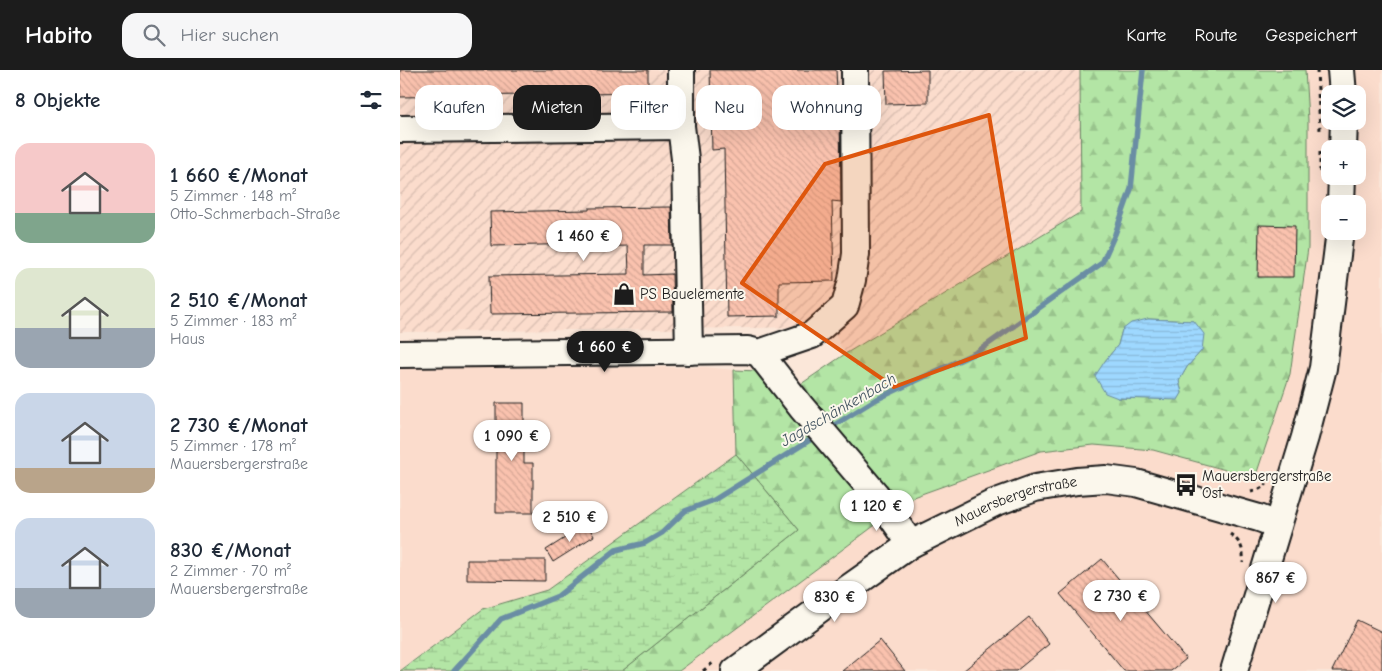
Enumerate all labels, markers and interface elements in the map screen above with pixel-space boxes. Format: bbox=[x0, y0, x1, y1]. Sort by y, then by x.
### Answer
search box bbox=[122, 13, 472, 58]
text: Habito bbox=[25, 21, 92, 49]
icon: search bbox=[140, 21, 168, 49]
text: Hier suchen bbox=[180, 24, 279, 46]
text: Karte bbox=[1126, 25, 1166, 46]
text: Route bbox=[1194, 25, 1237, 46]
text: Gespeichert bbox=[1265, 25, 1357, 46]
chip: Kaufen bbox=[415, 85, 503, 130]
chip: Mieten bbox=[513, 85, 601, 130]
chip: Filter bbox=[611, 85, 686, 130]
chip: Neu bbox=[696, 85, 762, 130]
chip: Wohnung bbox=[772, 85, 881, 130]
map controls bbox=[1321, 85, 1366, 240]
button: layers bbox=[1321, 85, 1366, 130]
icon: filters bbox=[357, 86, 385, 114]
text: 8 Objekte bbox=[15, 88, 100, 112]
button: + bbox=[1321, 140, 1366, 185]
icon: home bbox=[55, 163, 115, 223]
text: 1 660 €/Monat bbox=[170, 163, 308, 187]
text: 5 Zimmer · 148 m² bbox=[170, 187, 296, 205]
button: − bbox=[1321, 195, 1366, 240]
text: Otto-Schmerbach-Straße bbox=[170, 205, 340, 223]
pin: 1 460 € bbox=[538, 220, 630, 262]
text: 1 460 € bbox=[557, 227, 611, 245]
shop icon: PS Bauelemente bbox=[611, 281, 637, 307]
place label: PS Bauelemente bbox=[640, 285, 745, 303]
icon: home bbox=[55, 288, 115, 348]
text: 2 510 €/Monat bbox=[170, 288, 307, 312]
text: 5 Zimmer · 183 m² bbox=[170, 312, 297, 330]
text: Haus bbox=[170, 330, 205, 348]
pin: 1 660 € bbox=[559, 330, 651, 373]
text: 1 660 € bbox=[578, 338, 632, 356]
water label: Jagdschänkenbach bbox=[777, 369, 899, 451]
icon: home bbox=[55, 413, 115, 473]
text: 2 730 €/Monat bbox=[170, 413, 308, 437]
pin: 1 090 € bbox=[466, 420, 558, 462]
text: 1 090 € bbox=[484, 427, 540, 445]
text: 5 Zimmer · 178 m² bbox=[170, 437, 296, 455]
text: Mauersbergerstraße bbox=[170, 455, 308, 473]
place label: Mauersbergerstraße Ost bbox=[1202, 467, 1332, 502]
street label: Mauersbergerstraße bbox=[951, 472, 1079, 530]
bus stop icon: Mauersbergerstraße Ost bbox=[1173, 472, 1199, 498]
pin: 1 120 € bbox=[831, 490, 923, 532]
text: 1 120 € bbox=[851, 497, 903, 515]
pin: 2 510 € bbox=[524, 500, 616, 543]
text: 2 510 € bbox=[543, 508, 597, 526]
icon: home bbox=[55, 538, 115, 598]
text: 830 €/Monat bbox=[170, 538, 291, 562]
text: 2 Zimmer · 70 m² bbox=[170, 562, 291, 580]
pin: 867 € bbox=[1241, 562, 1311, 604]
text: 867 € bbox=[1256, 569, 1296, 587]
text: Mauersbergerstraße bbox=[170, 580, 308, 598]
pin: 830 € bbox=[800, 580, 870, 623]
pin: 2 730 € bbox=[1075, 580, 1167, 622]
text: 2 730 € bbox=[1094, 587, 1148, 605]
text: 830 € bbox=[814, 588, 856, 606]

